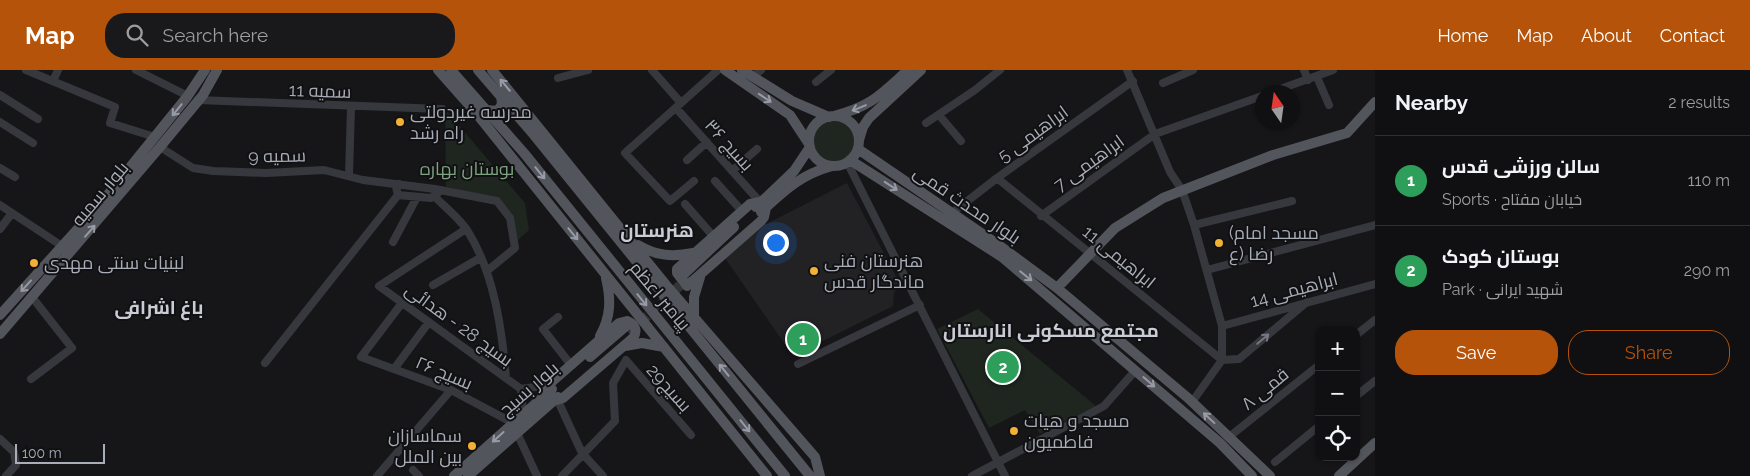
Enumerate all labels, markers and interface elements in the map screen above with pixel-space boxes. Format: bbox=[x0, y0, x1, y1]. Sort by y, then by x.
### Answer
search box bbox=[105, 13, 455, 58]
text: Map bbox=[25, 21, 75, 50]
icon: search bbox=[123, 21, 151, 49]
text: Search here bbox=[163, 24, 268, 46]
text: Home bbox=[1437, 25, 1488, 46]
text: Map bbox=[1516, 25, 1553, 46]
text: About bbox=[1581, 25, 1632, 46]
text: Contact bbox=[1660, 25, 1725, 46]
street label: سمیه 11 bbox=[288, 79, 352, 102]
one-way arrow bbox=[499, 79, 510, 92]
north arrow bbox=[1255, 85, 1300, 130]
text: Nearby bbox=[1395, 90, 1468, 115]
one-way arrow bbox=[758, 93, 772, 103]
text: 2 results bbox=[1668, 93, 1730, 112]
place label: مدرسه غیردولتی راه رشد bbox=[410, 101, 532, 144]
street label: ابراهیمی 5 bbox=[993, 101, 1073, 167]
one-way arrow bbox=[171, 103, 182, 116]
one-way arrow bbox=[852, 104, 867, 113]
street label: بسیج ۳۶ bbox=[699, 115, 758, 176]
marker: مدرسه غیردولتی راه رشد bbox=[394, 116, 406, 128]
street label: ابراهیمی 7 bbox=[1049, 130, 1129, 196]
street label: سمیه 9 bbox=[248, 144, 306, 167]
text: سالن ورزشی قدس bbox=[1442, 155, 1600, 177]
street label: بلوار سمیه bbox=[67, 157, 133, 231]
park label: بوستان بهاره bbox=[420, 158, 514, 180]
street label: بلوار محدث قمی bbox=[909, 161, 1025, 249]
one-way arrow bbox=[534, 166, 545, 179]
text: 1 bbox=[1407, 171, 1415, 190]
text: 110 m bbox=[1688, 171, 1730, 190]
one-way arrow bbox=[884, 181, 898, 191]
text: Sports · خیابان مفتاح bbox=[1442, 190, 1582, 209]
district label: هنرستان bbox=[620, 219, 694, 242]
street label: ابراهیمی 11 bbox=[1078, 221, 1160, 293]
place label: (مسجد امام رضا (ع bbox=[1229, 222, 1319, 266]
one-way arrow bbox=[84, 225, 95, 238]
one-way arrow bbox=[568, 227, 579, 240]
your location bbox=[763, 230, 789, 256]
marker: (مسجد امام رضا (ع bbox=[1213, 237, 1225, 249]
text: بوستان کودک bbox=[1442, 245, 1559, 267]
place label: هنرستان فنی ماندگار قدس bbox=[824, 250, 924, 293]
place label: لبنیات سنتی مهدی bbox=[44, 252, 184, 274]
marker: لبنیات سنتی مهدی bbox=[28, 257, 40, 269]
street label: پیامبر اعظم bbox=[624, 257, 695, 336]
text: 2 bbox=[1406, 261, 1416, 280]
text: 290 m bbox=[1684, 261, 1730, 280]
marker: هنرستان فنی ماندگار قدس bbox=[808, 265, 820, 277]
street label: ابراهیمی 14 bbox=[1248, 268, 1340, 312]
one-way arrow bbox=[1019, 271, 1032, 282]
street label: بسیج 28 - هدائی bbox=[400, 279, 517, 372]
one-way arrow bbox=[20, 280, 31, 293]
text: Park · شهید ایرانی bbox=[1442, 280, 1563, 299]
one-way arrow bbox=[636, 293, 647, 306]
district label: باغ اشرافی bbox=[114, 296, 204, 321]
district label: مجتمع مسکونی انارستان bbox=[943, 319, 1159, 344]
pin: 1 bbox=[787, 320, 819, 358]
map controls bbox=[1315, 326, 1360, 461]
button: + bbox=[1315, 326, 1360, 371]
button: Save bbox=[1395, 330, 1558, 375]
button: Share bbox=[1568, 330, 1730, 375]
one-way arrow bbox=[1257, 333, 1270, 344]
pin: 2 bbox=[987, 348, 1019, 386]
street label: بسیج ۲۶ bbox=[412, 351, 476, 396]
street label: بلوار بسیج bbox=[495, 357, 564, 422]
street label: بسیج29 bbox=[641, 360, 696, 417]
street label: قمی ۸ bbox=[1237, 363, 1293, 415]
one-way arrow bbox=[718, 364, 729, 377]
button: − bbox=[1315, 371, 1360, 416]
one-way arrow bbox=[1142, 377, 1155, 388]
place label: مسجد و هیات فاطمیون bbox=[1024, 410, 1130, 453]
one-way arrow bbox=[1203, 412, 1216, 424]
button: locate bbox=[1315, 416, 1360, 461]
one-way arrow bbox=[739, 419, 750, 432]
place label: سماسازان بین الملل bbox=[388, 425, 462, 468]
marker: مسجد و هیات فاطمیون bbox=[1008, 425, 1020, 437]
one-way arrow bbox=[491, 431, 504, 443]
marker: سماسازان بین الملل bbox=[466, 440, 478, 452]
scale bar bbox=[15, 441, 105, 464]
text: 100 m bbox=[22, 445, 62, 461]

